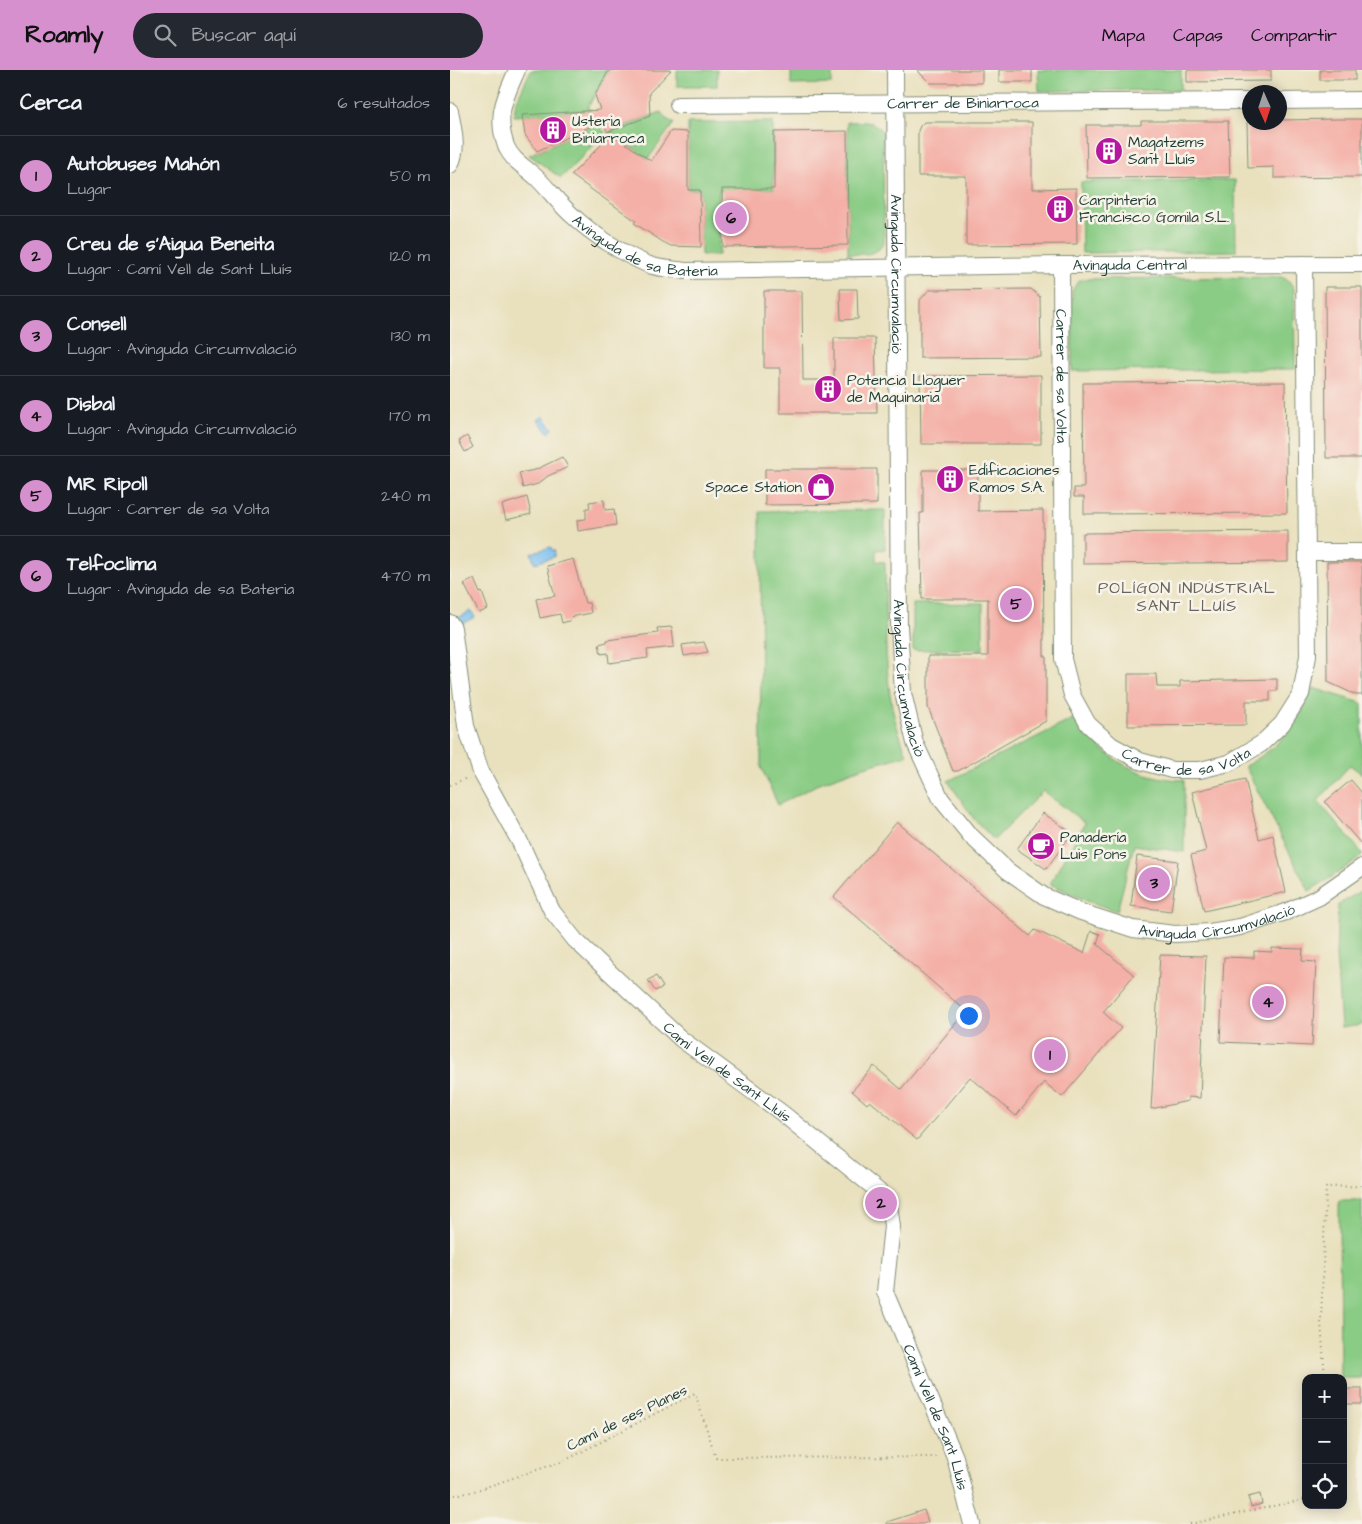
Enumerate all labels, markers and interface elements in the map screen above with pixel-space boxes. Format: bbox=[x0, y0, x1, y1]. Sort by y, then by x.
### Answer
search box bbox=[133, 13, 483, 58]
text: Roamly bbox=[25, 18, 103, 52]
icon: search bbox=[151, 21, 179, 49]
text: Buscar aquí bbox=[191, 22, 296, 49]
text: Mapa bbox=[1102, 23, 1145, 48]
text: Capas bbox=[1173, 23, 1223, 48]
text: Compartir bbox=[1251, 23, 1337, 48]
north arrow bbox=[1242, 85, 1287, 130]
text: Cerca bbox=[20, 88, 82, 117]
text: 6 resultados bbox=[338, 92, 430, 114]
street label: Carrer de Biniarroca bbox=[887, 92, 1039, 114]
place label: Usteria Biniarroca bbox=[572, 111, 645, 149]
building icon: Usteria Biniarroca bbox=[538, 115, 568, 145]
place label: Magatzems Sant Lluís bbox=[1128, 132, 1205, 170]
building icon: Magatzems Sant Lluís bbox=[1094, 136, 1124, 166]
text: Autobuses Mahón bbox=[67, 151, 219, 178]
text: 1 bbox=[35, 165, 37, 187]
text: 50 m bbox=[390, 165, 430, 187]
text: Lugar bbox=[67, 178, 111, 200]
place label: Carpintería Francisco Gomila S.L. bbox=[1079, 190, 1229, 228]
street label: Avinguda Circumvalació bbox=[885, 194, 908, 354]
building icon: Carpintería Francisco Gomila S.L. bbox=[1045, 194, 1075, 224]
pin: 6 bbox=[715, 199, 747, 237]
street label: Avinguda de sa Bateria bbox=[568, 210, 718, 281]
text: Creu de s'Aigua Beneita bbox=[67, 231, 274, 258]
text: 2 bbox=[31, 245, 41, 267]
text: 120 m bbox=[390, 245, 430, 267]
street label: Avinguda Central bbox=[1073, 254, 1187, 276]
text: Lugar · Camí Vell de Sant Lluís bbox=[67, 258, 292, 280]
street label: Carrer de sa Volta bbox=[1051, 309, 1072, 444]
text: Consell bbox=[67, 311, 126, 338]
text: 3 bbox=[32, 325, 40, 347]
text: 130 m bbox=[391, 325, 430, 347]
text: Lugar · Avinguda Circumvalació bbox=[67, 338, 297, 360]
place label: Potencia Lloguer de Maquinaria bbox=[847, 370, 965, 408]
building icon: Potencia Lloguer de Maquinaria bbox=[813, 374, 843, 404]
text: Disbal bbox=[67, 391, 115, 418]
text: 4 bbox=[31, 405, 41, 427]
text: 170 m bbox=[389, 405, 430, 427]
text: Lugar · Avinguda Circumvalació bbox=[67, 418, 297, 440]
place label: Edificaciones Ramos S.A. bbox=[969, 460, 1060, 498]
building icon: Edificaciones Ramos S.A. bbox=[935, 464, 965, 494]
text: MR Ripoll bbox=[67, 471, 148, 498]
shop icon: Space Station bbox=[806, 472, 836, 502]
place label: Space Station bbox=[705, 477, 802, 498]
text: 5 bbox=[30, 485, 42, 507]
text: 240 m bbox=[381, 485, 430, 507]
text: Lugar · Carrer de sa Volta bbox=[67, 498, 270, 520]
text: Telfoclima bbox=[67, 551, 156, 578]
text: 6 bbox=[31, 565, 41, 587]
text: 470 m bbox=[380, 565, 430, 587]
district label: POLÍGON INDÚSTRIAL SANT LLUÍS bbox=[1098, 577, 1276, 617]
text: Lugar · Avinguda de sa Bateria bbox=[67, 578, 294, 600]
pin: 5 bbox=[1000, 585, 1032, 623]
street label: Avinguda Circumvalació bbox=[888, 599, 931, 761]
street label: Carrer de sa Volta bbox=[1119, 739, 1253, 757]
text: Carrer de sa Volta bbox=[1118, 742, 1255, 781]
place label: Panadería Luis Pons bbox=[1060, 827, 1127, 865]
cafe icon: Panadería Luis Pons bbox=[1026, 831, 1056, 861]
pin: 3 bbox=[1138, 864, 1170, 902]
street label: Avinguda Circumvalació bbox=[1137, 899, 1299, 945]
pin: 4 bbox=[1252, 983, 1284, 1021]
your location bbox=[956, 1003, 982, 1029]
street label: Camí Vell de Sant Lluís bbox=[658, 1017, 796, 1127]
pin: 1 bbox=[1034, 1036, 1066, 1074]
pin: 2 bbox=[865, 1184, 897, 1222]
street label: Camí Vell de Sant Lluís bbox=[898, 1341, 974, 1493]
map controls bbox=[1302, 1374, 1347, 1509]
button: + bbox=[1302, 1374, 1347, 1419]
street label: Camí de ses Planes bbox=[563, 1379, 691, 1456]
button: − bbox=[1302, 1419, 1347, 1464]
button: locate bbox=[1302, 1464, 1347, 1509]

